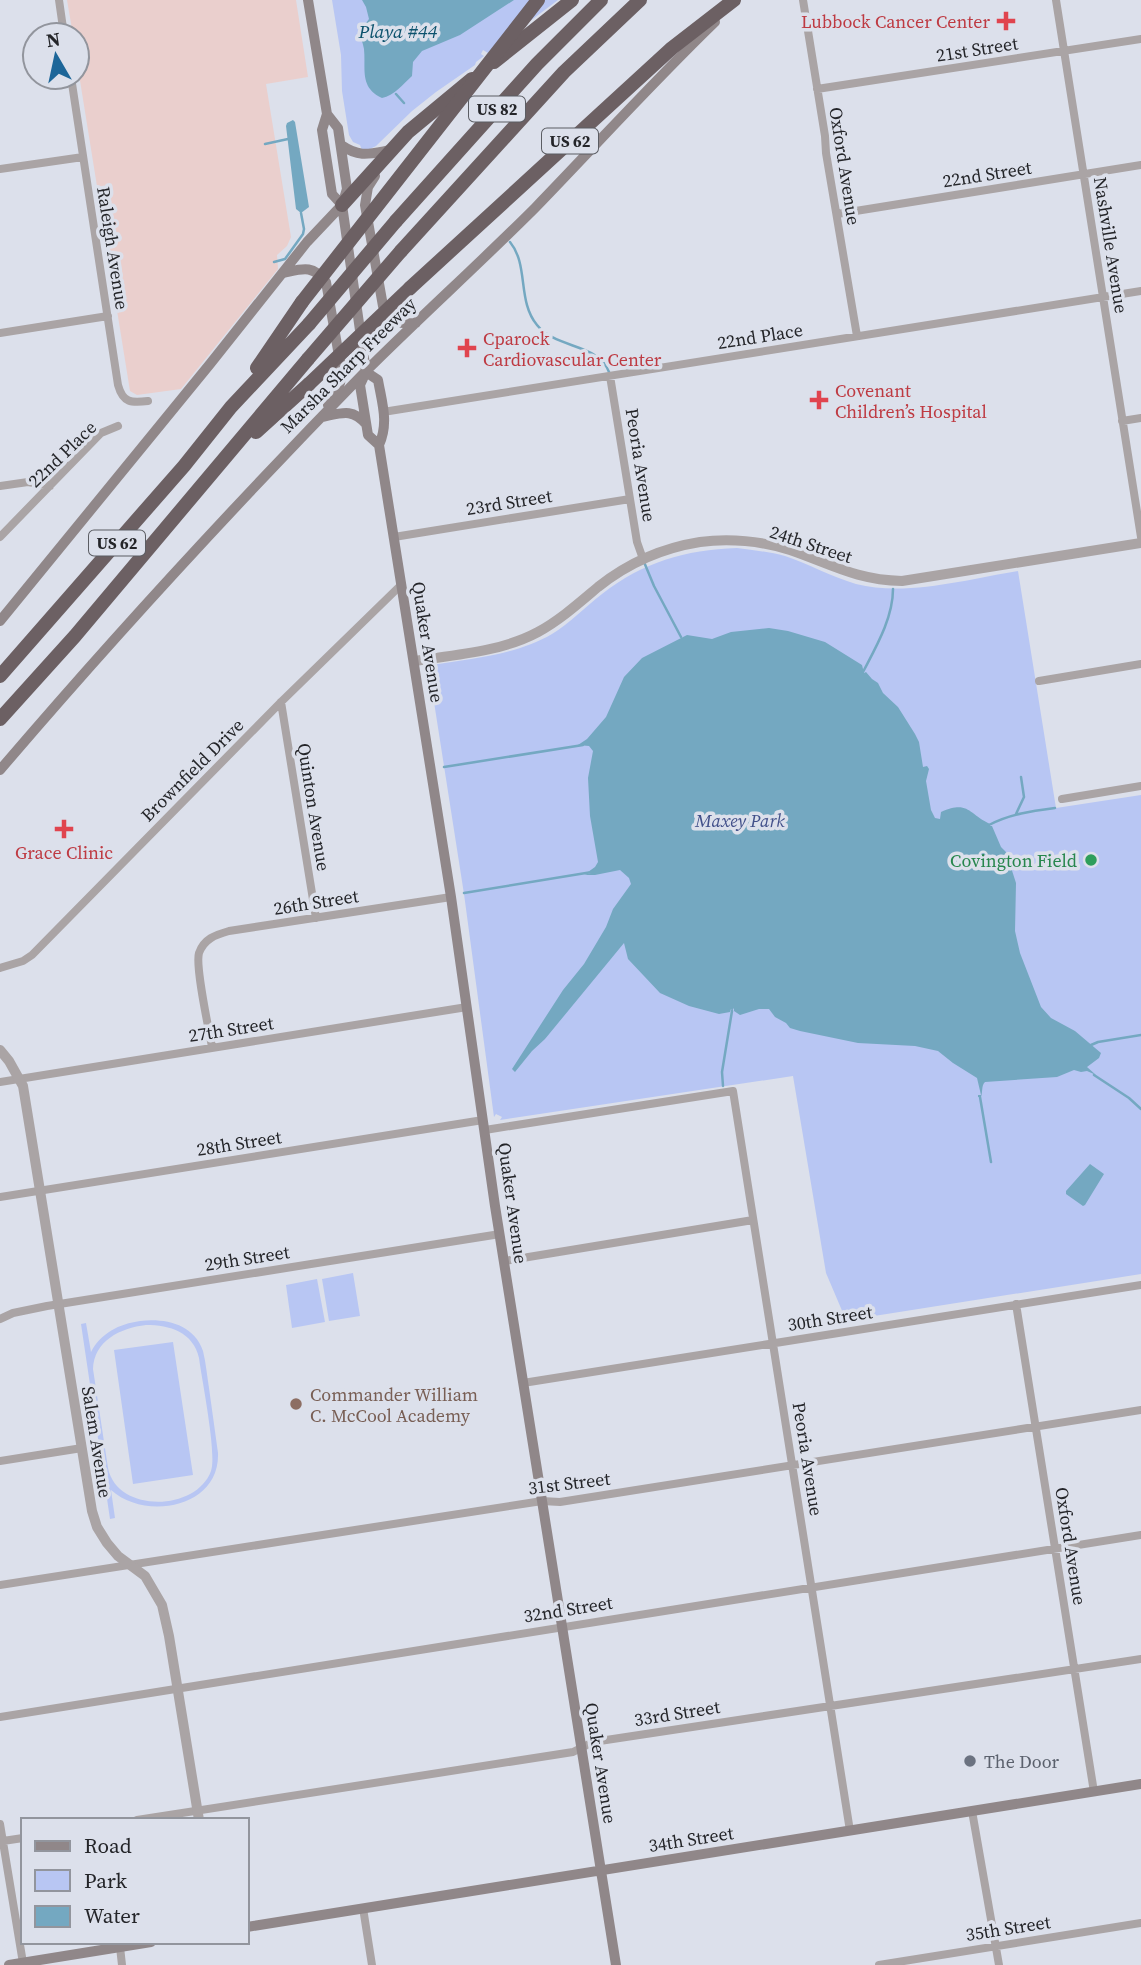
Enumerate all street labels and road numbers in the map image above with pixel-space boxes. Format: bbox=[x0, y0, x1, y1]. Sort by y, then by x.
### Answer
street label: 21st Street bbox=[934, 30, 1020, 68]
road number: US 82 bbox=[469, 96, 525, 122]
street label: Oxford Avenue bbox=[823, 105, 867, 227]
road number: US 62 bbox=[542, 128, 598, 154]
street label: 22nd Street bbox=[941, 155, 1033, 193]
street label: Nashville Avenue bbox=[1088, 175, 1134, 315]
street label: Raleigh Avenue bbox=[91, 185, 135, 311]
street label: Marsha Sharp Freeway bbox=[275, 291, 422, 438]
street label: 22nd Place bbox=[715, 317, 805, 355]
street label: Peoria Avenue bbox=[620, 406, 662, 524]
street label: 22nd Place bbox=[22, 415, 102, 493]
street label: 23rd Street bbox=[464, 483, 554, 521]
street label: 24th Street bbox=[767, 519, 856, 569]
road number: US 62 bbox=[89, 530, 145, 556]
street label: Quaker Avenue bbox=[406, 580, 450, 704]
street label: Brownfield Drive bbox=[135, 713, 249, 827]
street label: Quinton Avenue bbox=[292, 741, 336, 873]
street label: 26th Street bbox=[272, 883, 360, 921]
street label: 27th Street bbox=[187, 1010, 275, 1048]
street label: 28th Street bbox=[195, 1124, 283, 1162]
street label: Quaker Avenue bbox=[492, 1141, 534, 1265]
street label: 29th Street bbox=[203, 1239, 291, 1277]
street label: 30th Street bbox=[786, 1299, 874, 1337]
street label: Salem Avenue bbox=[76, 1385, 118, 1499]
street label: Peoria Avenue bbox=[787, 1400, 829, 1518]
street label: 31st Street bbox=[527, 1466, 612, 1500]
street label: Oxford Avenue bbox=[1049, 1485, 1093, 1607]
street label: 32nd Street bbox=[522, 1590, 614, 1628]
street label: 33rd Street bbox=[632, 1694, 722, 1732]
street label: Quaker Avenue bbox=[579, 1701, 623, 1825]
street label: 34th Street bbox=[647, 1820, 735, 1858]
street label: 35th Street bbox=[964, 1909, 1052, 1947]

